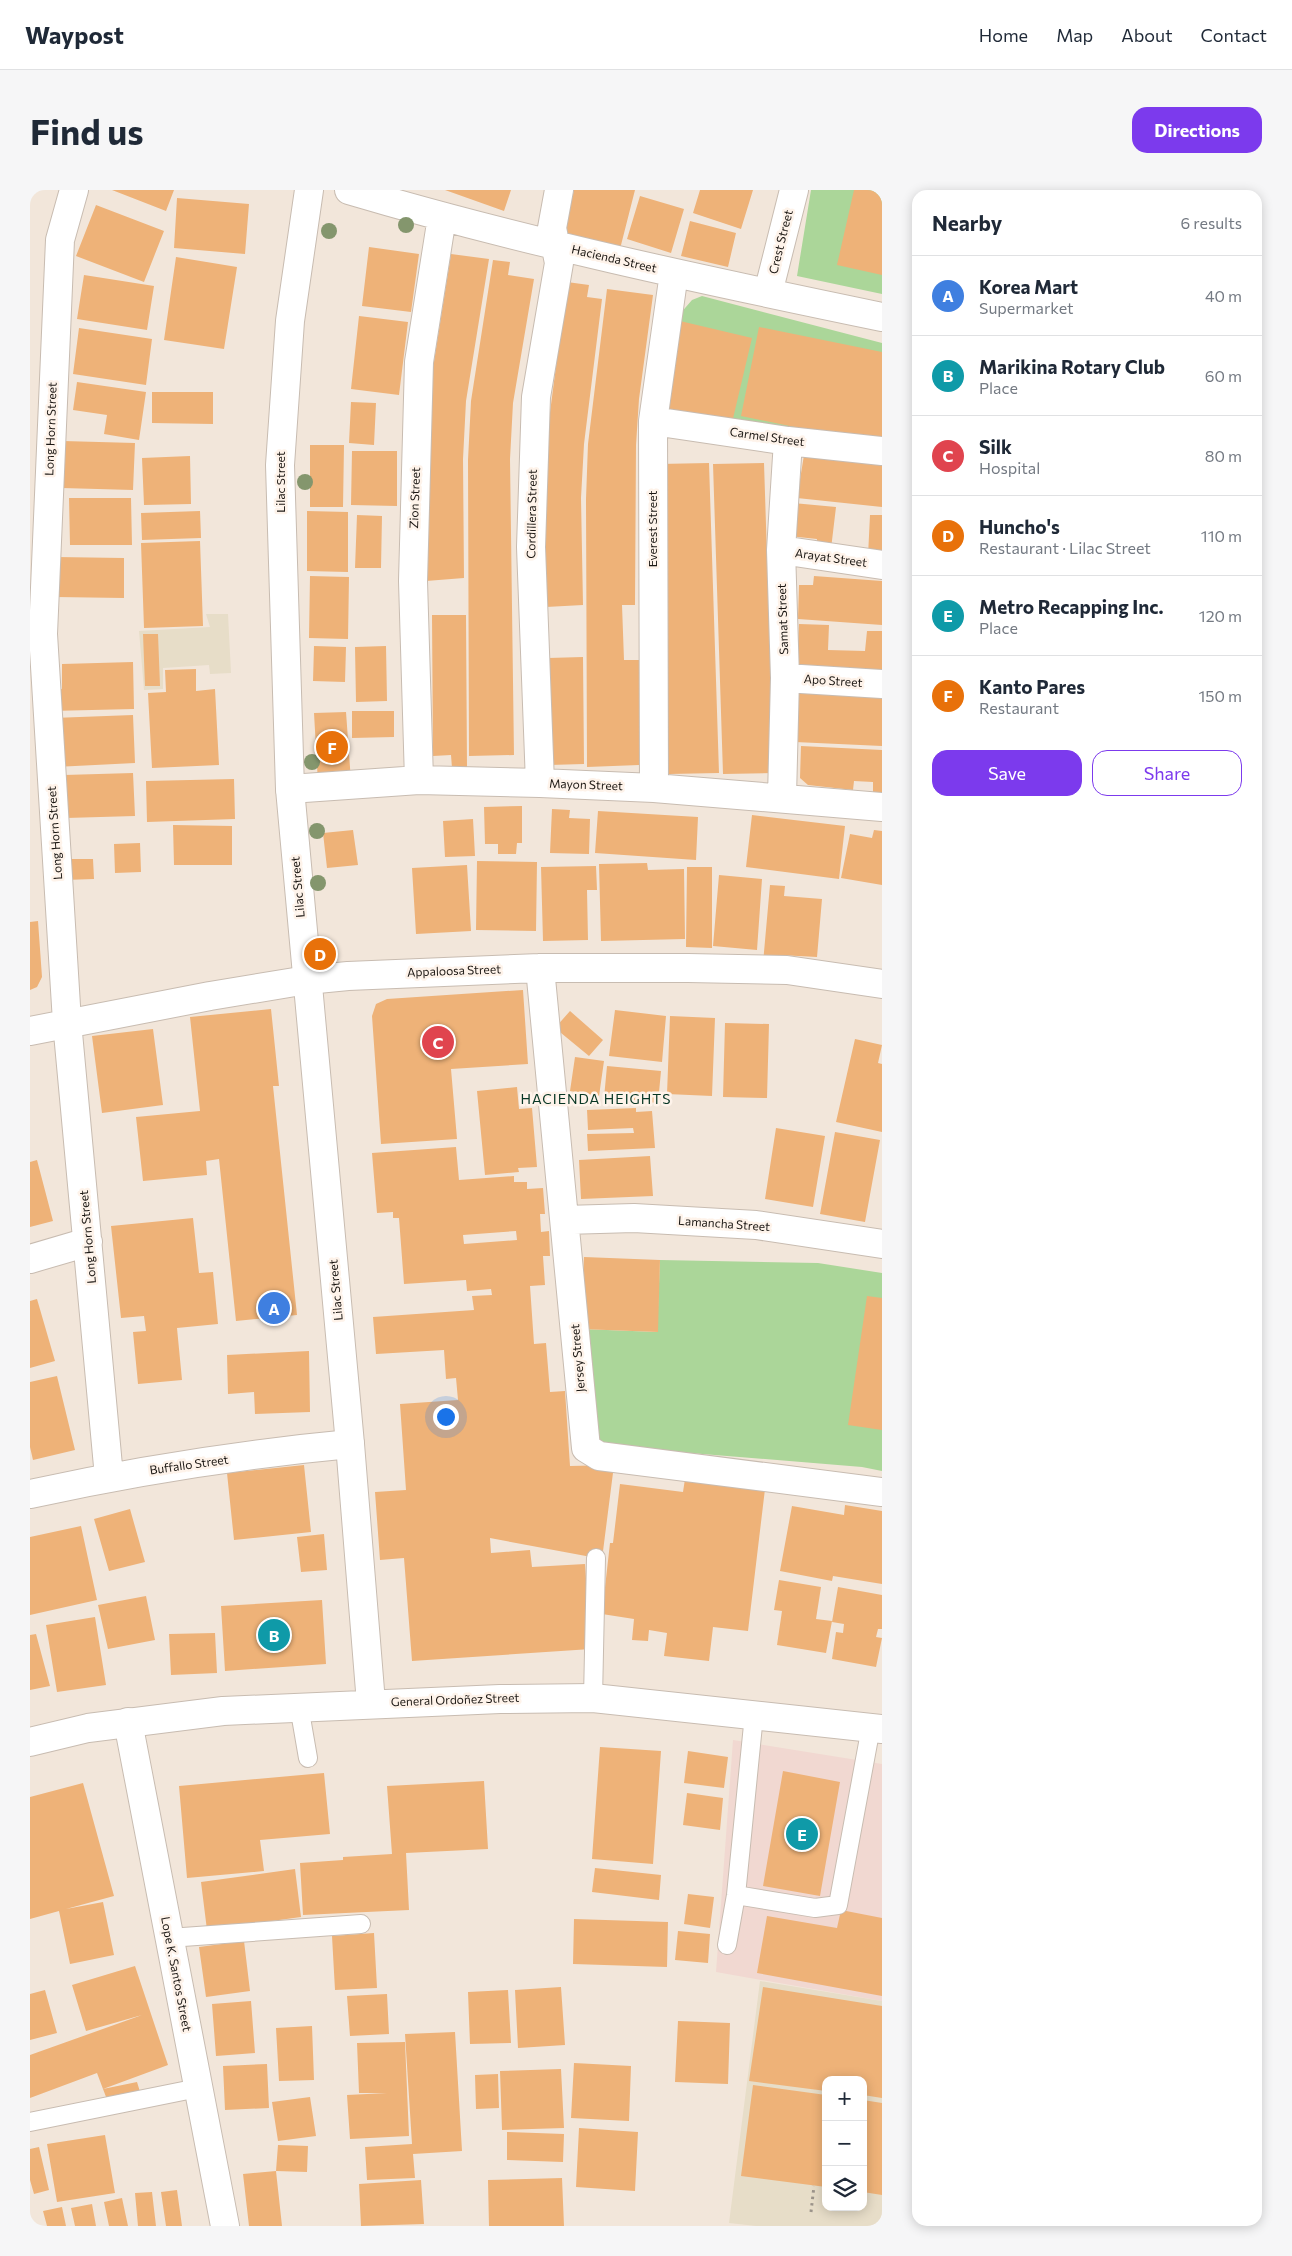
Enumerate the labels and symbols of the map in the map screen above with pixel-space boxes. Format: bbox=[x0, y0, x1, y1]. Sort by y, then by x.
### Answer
street label: Crest Street bbox=[765, 208, 795, 275]
street label: Hacienda Street bbox=[570, 241, 658, 275]
street label: Long Horn Street bbox=[41, 382, 59, 476]
street label: Carmel Street bbox=[729, 424, 806, 448]
street label: Lilac Street bbox=[273, 451, 287, 513]
street label: Zion Street bbox=[406, 467, 422, 529]
street label: Cordillera Street bbox=[523, 469, 539, 559]
street label: Everest Street bbox=[645, 491, 659, 567]
street label: Arayat Street bbox=[794, 545, 868, 569]
street label: Samat Street bbox=[774, 583, 790, 655]
street label: Apo Street bbox=[803, 671, 863, 689]
pin: F bbox=[316, 728, 348, 766]
street label: Mayon Street bbox=[549, 776, 623, 792]
street label: Long Horn Street bbox=[44, 786, 64, 880]
street label: Lilac Street bbox=[287, 856, 307, 918]
pin: D bbox=[304, 935, 336, 973]
street label: Appaloosa Street bbox=[407, 961, 501, 979]
pin: C bbox=[422, 1023, 454, 1061]
district label: HACIENDA HEIGHTS bbox=[521, 1090, 672, 1107]
street label: Long Horn Street bbox=[76, 1190, 98, 1284]
street label: Lamancha Street bbox=[678, 1213, 771, 1233]
street label: Lilac Street bbox=[325, 1259, 345, 1321]
pin: A bbox=[258, 1289, 290, 1327]
street label: Jersey Street bbox=[567, 1323, 588, 1393]
your location bbox=[433, 1404, 459, 1430]
street label: Buffallo Street bbox=[149, 1452, 229, 1476]
pin: B bbox=[258, 1616, 290, 1654]
street label: General Ordoñez Street bbox=[391, 1690, 519, 1708]
pin: E bbox=[786, 1815, 818, 1853]
street label: Lope K. Santos Street bbox=[159, 1915, 195, 2032]

